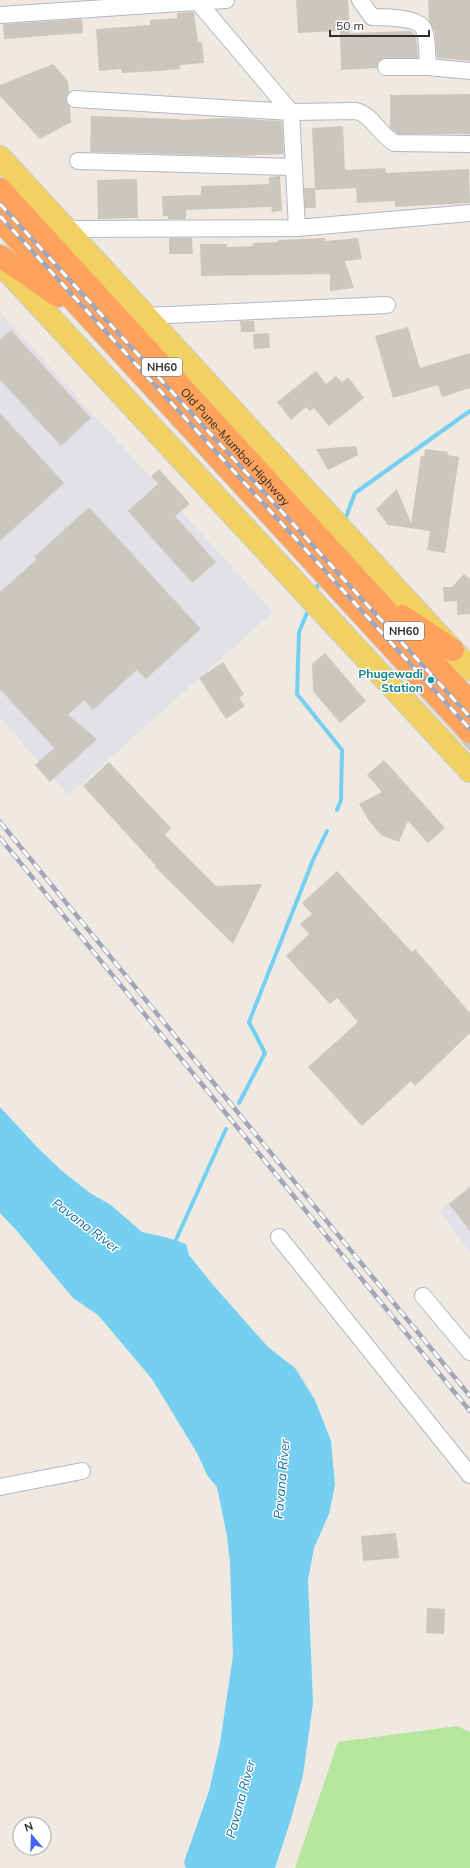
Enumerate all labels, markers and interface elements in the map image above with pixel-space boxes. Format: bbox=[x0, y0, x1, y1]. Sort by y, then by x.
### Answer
scale bar bbox=[330, 12, 429, 38]
text: 50 m bbox=[336, 18, 364, 33]
road number: NH60 bbox=[142, 358, 182, 376]
street label: Old Pune–Mumbai Highway bbox=[178, 384, 294, 509]
road number: NH60 bbox=[384, 622, 424, 640]
place label: Phugewadi Station bbox=[358, 666, 423, 695]
marker: Phugewadi Station bbox=[426, 675, 436, 685]
water label: Pavana River bbox=[49, 1195, 124, 1256]
water label: Pavana River bbox=[270, 1437, 293, 1520]
water label: Pavana River bbox=[222, 1757, 258, 1840]
north arrow bbox=[12, 1816, 52, 1856]
text: N bbox=[23, 1819, 35, 1835]

